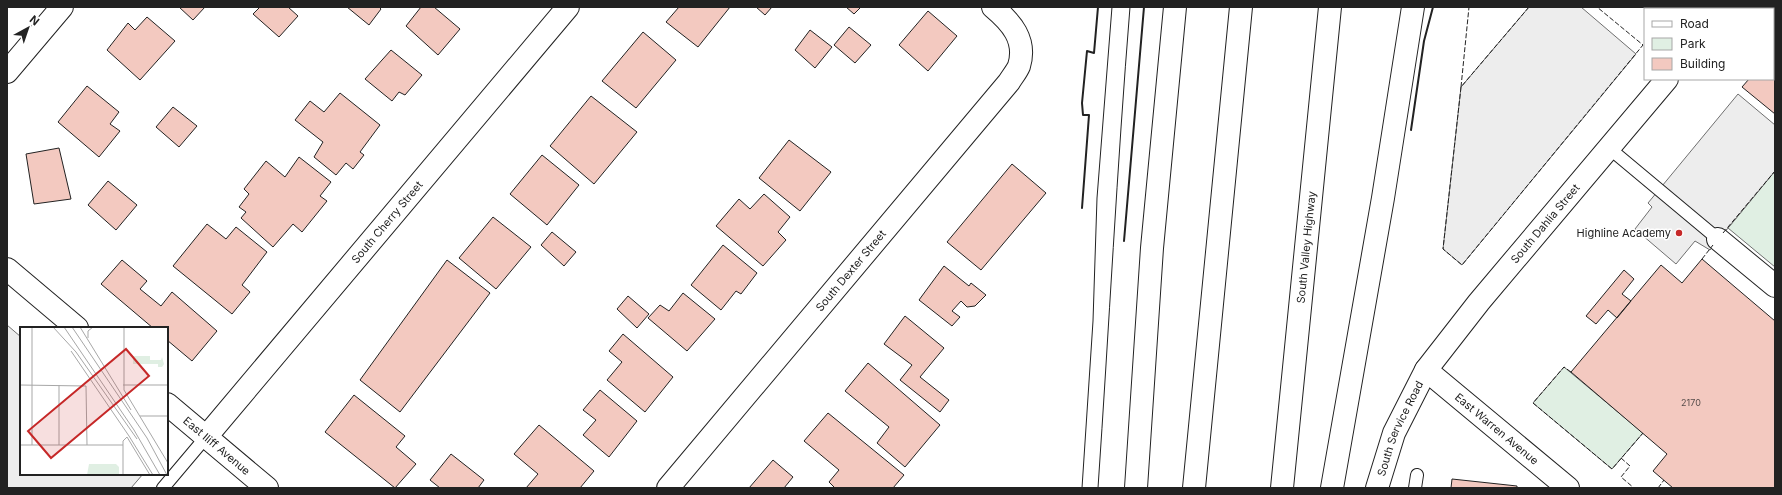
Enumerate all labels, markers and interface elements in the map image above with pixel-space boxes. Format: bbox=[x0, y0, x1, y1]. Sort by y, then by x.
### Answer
north arrow bbox=[8, 8, 48, 48]
legend bbox=[1644, 8, 1774, 80]
text: N bbox=[27, 12, 42, 28]
text: Road bbox=[1680, 16, 1709, 31]
text: Park bbox=[1680, 36, 1706, 51]
text: Building bbox=[1680, 56, 1725, 71]
street label: South Cherry Street bbox=[348, 178, 426, 266]
street label: South Dahlia Street bbox=[1508, 181, 1583, 266]
street label: South Valley Highway bbox=[1293, 190, 1319, 304]
place label: Highline Academy bbox=[1577, 226, 1671, 240]
street label: South Dexter Street bbox=[812, 227, 889, 314]
marker: Highline Academy bbox=[1674, 228, 1684, 238]
inset map bbox=[20, 327, 168, 475]
street label: South Service Road bbox=[1374, 378, 1426, 478]
street label: East Warren Avenue bbox=[1452, 390, 1542, 468]
house number: 2170 bbox=[1681, 397, 1701, 408]
street label: East Iliff Avenue bbox=[180, 414, 253, 478]

